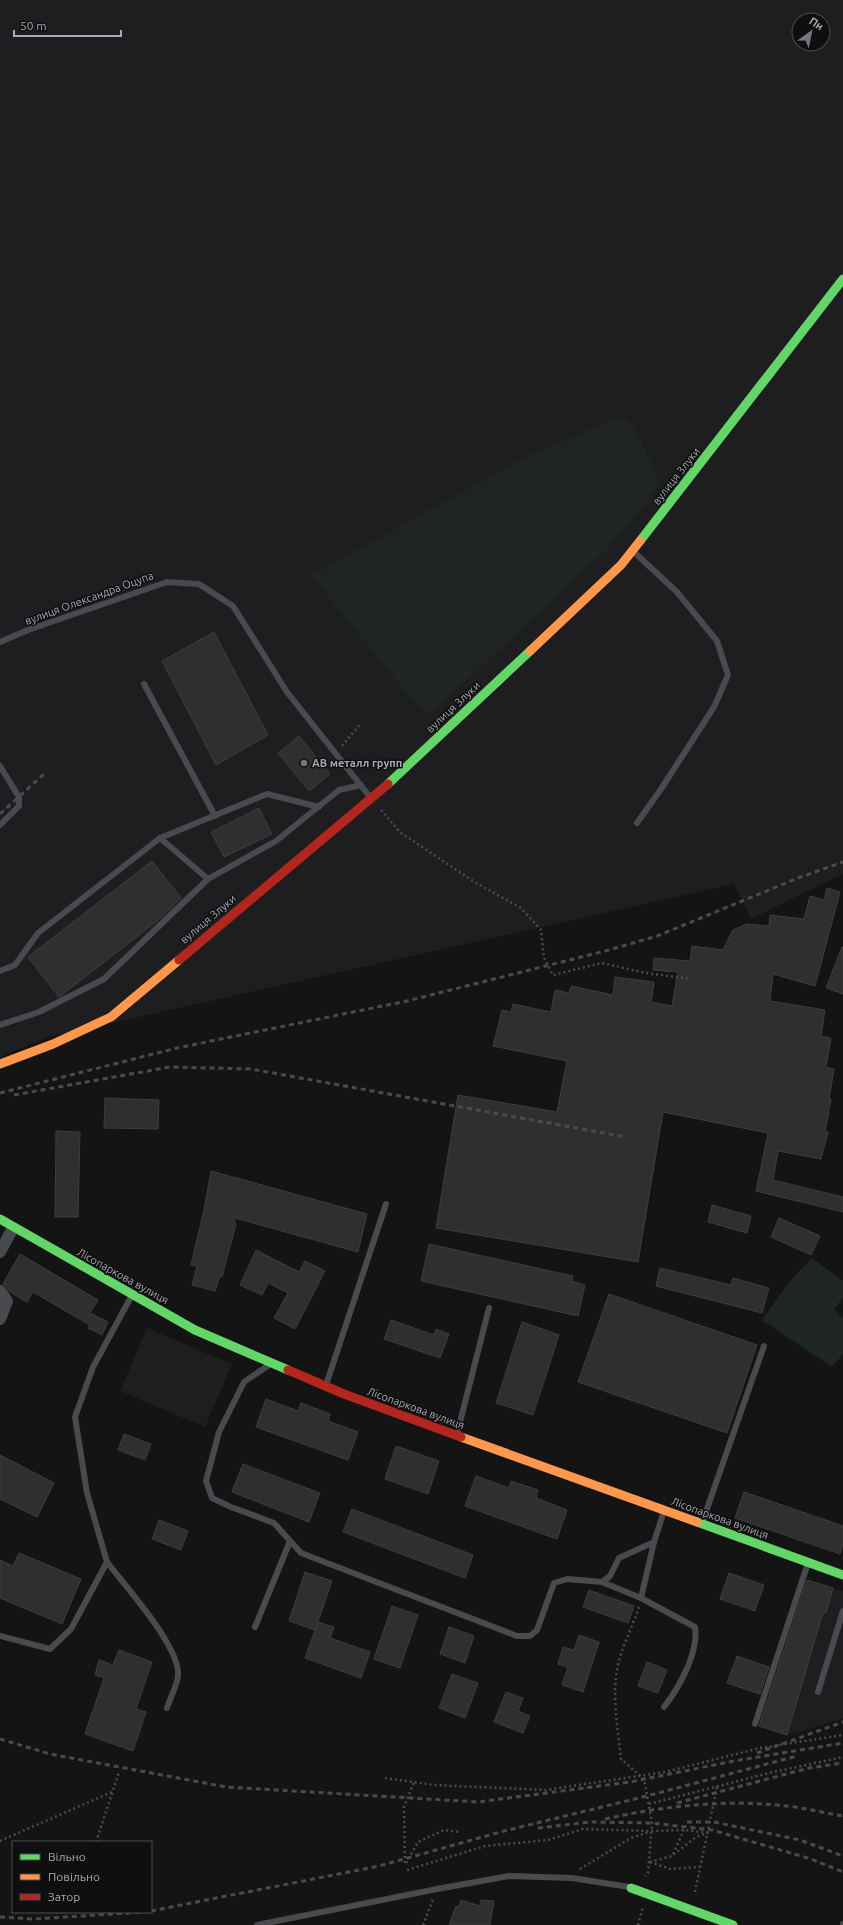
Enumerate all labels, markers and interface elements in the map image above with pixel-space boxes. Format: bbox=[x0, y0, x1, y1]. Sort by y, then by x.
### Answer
scale bar bbox=[14, 12, 121, 38]
north arrow bbox=[791, 12, 831, 52]
text: Пн bbox=[807, 15, 826, 33]
text: 50 m bbox=[20, 19, 47, 32]
street label: вулиця Злуки bbox=[650, 445, 702, 507]
street label: вулиця Олександра Оцупа bbox=[23, 569, 155, 627]
street label: вулиця Злуки bbox=[424, 679, 482, 735]
place label: АВ металл групп bbox=[312, 757, 402, 769]
marker: АВ металл групп bbox=[299, 758, 309, 768]
street label: вулиця Злуки bbox=[178, 892, 238, 946]
street label: Лісопаркова вулиця bbox=[75, 1246, 171, 1306]
street label: Лісопаркова вулиця bbox=[366, 1385, 466, 1431]
street label: Лісопаркова вулиця bbox=[670, 1495, 770, 1541]
legend bbox=[12, 1841, 152, 1913]
text: Вільно bbox=[48, 1850, 86, 1863]
text: Повільно bbox=[48, 1870, 100, 1883]
text: Затор bbox=[48, 1890, 80, 1903]

